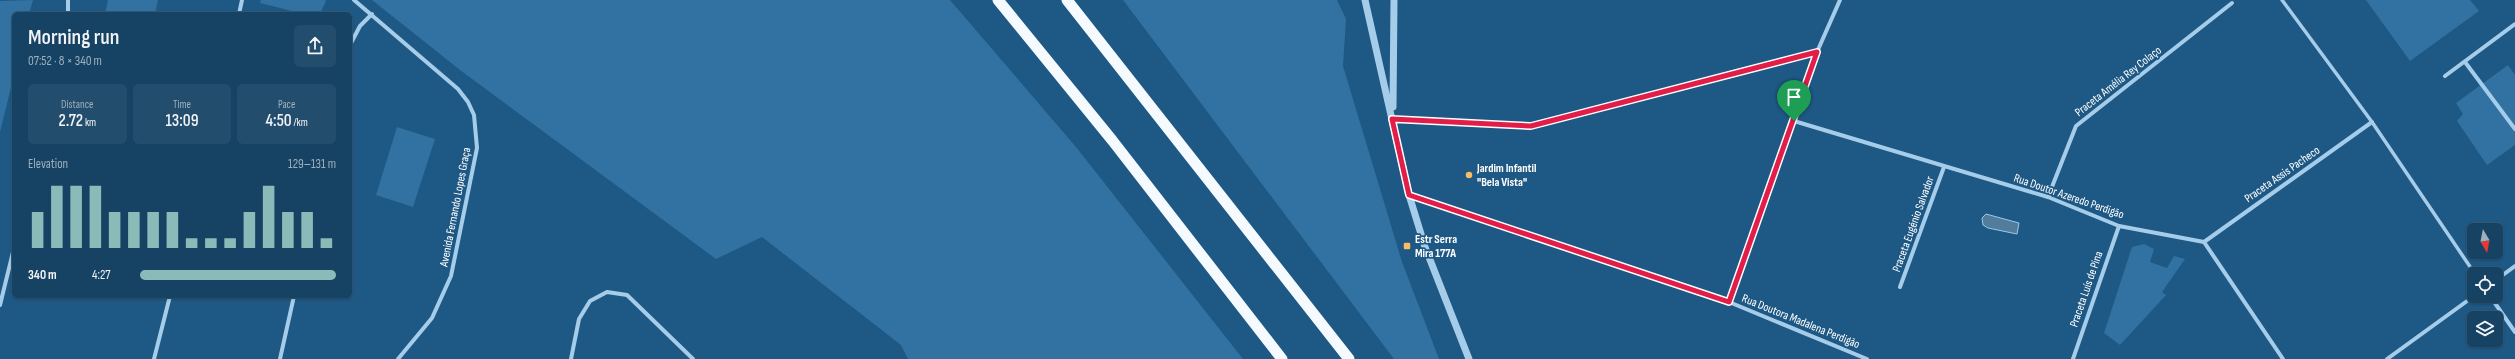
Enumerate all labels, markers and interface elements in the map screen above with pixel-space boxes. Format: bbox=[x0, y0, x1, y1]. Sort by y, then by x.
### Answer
text: Morning run bbox=[28, 24, 119, 51]
button: share bbox=[294, 25, 336, 67]
street label: Praceta Amélia Rey Colaço bbox=[2072, 43, 2165, 120]
text: 07:52 · 8 × 340 m bbox=[28, 53, 102, 69]
pin bbox=[1777, 80, 1811, 121]
icon: arrive bbox=[1783, 86, 1805, 108]
text: Distance bbox=[61, 98, 94, 111]
text: Time bbox=[173, 98, 191, 111]
text: Pace bbox=[278, 98, 295, 111]
text: 2.72 bbox=[58, 111, 83, 131]
text: 13:09 bbox=[165, 111, 199, 131]
text: 4:50 bbox=[266, 111, 292, 131]
text: km bbox=[83, 116, 96, 129]
text: /km bbox=[292, 116, 308, 129]
street label: Praceta Assis Pacheco bbox=[2242, 143, 2323, 206]
street label: Avenida Fernando Lopes Graça bbox=[436, 146, 474, 269]
text: Elevation bbox=[28, 156, 68, 172]
text: 129–131 m bbox=[288, 156, 336, 172]
place label: Jardim Infantil "Bela Vista" bbox=[1476, 161, 1536, 190]
marker: Jardim Infantil "Bela Vista" bbox=[1464, 170, 1474, 180]
street label: Rua Doutor Azeredo Perdigão bbox=[2012, 171, 2126, 222]
street label: Praceta Eugénio Salvador bbox=[1889, 174, 1938, 274]
north arrow bbox=[2467, 223, 2503, 259]
map controls bbox=[2467, 223, 2503, 347]
place label: Estr Serra Mira 177A bbox=[1415, 232, 1457, 261]
marker: Estr Serra Mira 177A bbox=[1402, 241, 1412, 251]
street label: Praceta Luís de Pina bbox=[2066, 249, 2107, 329]
text: 340 m bbox=[28, 267, 57, 283]
text: 4:27 bbox=[92, 267, 110, 283]
button: locate bbox=[2467, 267, 2503, 303]
street label: Rua Doutora Madalena Perdigão bbox=[1740, 291, 1862, 352]
button: layers bbox=[2467, 311, 2503, 347]

